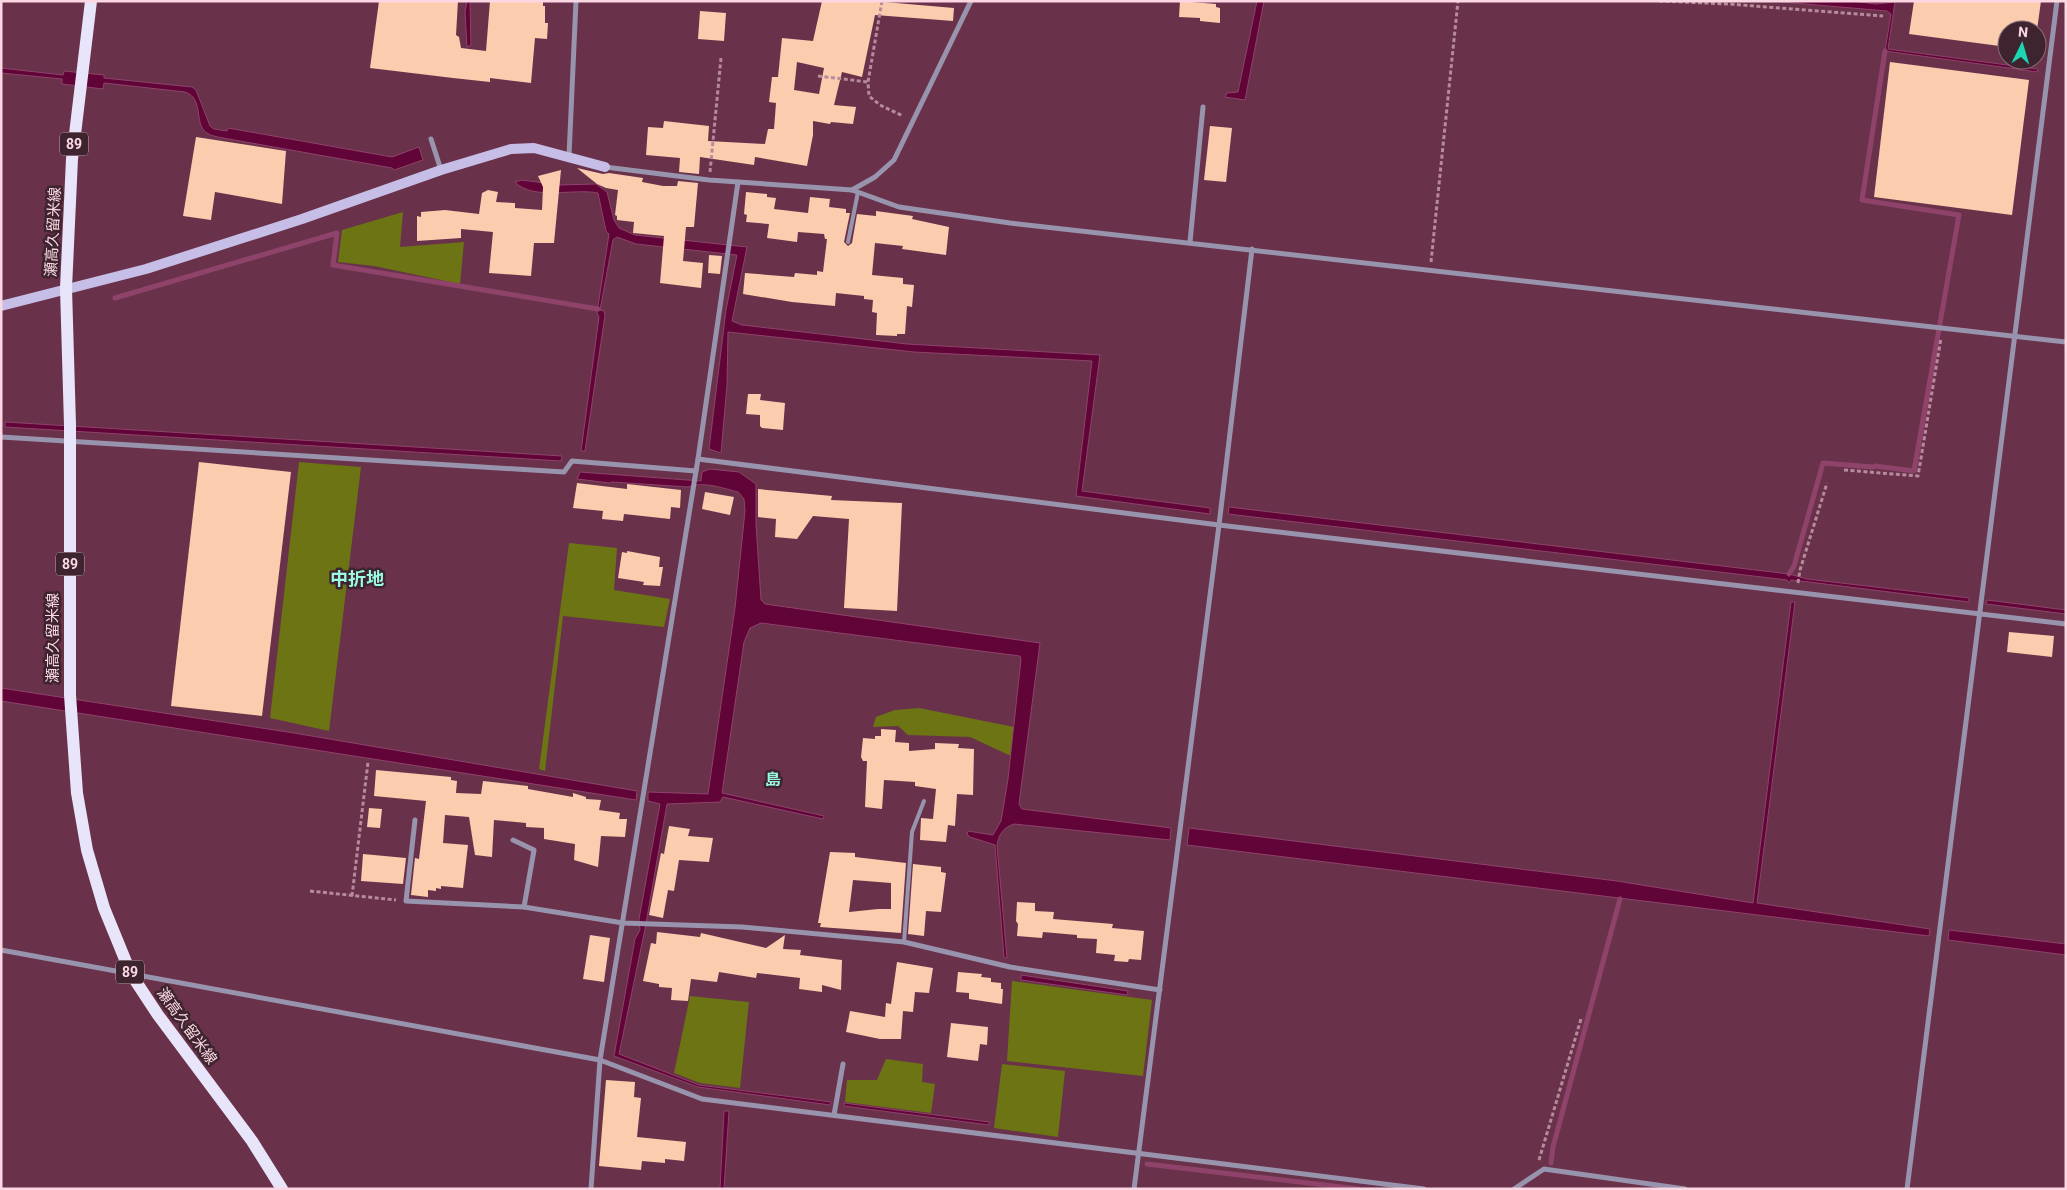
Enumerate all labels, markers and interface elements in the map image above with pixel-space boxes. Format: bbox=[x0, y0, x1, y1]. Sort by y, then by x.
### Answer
north arrow bbox=[1997, 20, 2047, 70]
text: N bbox=[2018, 24, 2029, 40]
road number: 89 bbox=[60, 132, 88, 156]
street label: 瀬高久留米線 bbox=[42, 187, 64, 277]
road number: 89 bbox=[56, 552, 84, 576]
district label: 中折地 bbox=[330, 568, 384, 589]
street label: 瀬高久留米線 bbox=[44, 593, 62, 683]
district label: 島 bbox=[765, 770, 781, 789]
road number: 89 bbox=[116, 960, 144, 984]
street label: 瀬高久留米線 bbox=[153, 984, 221, 1068]

